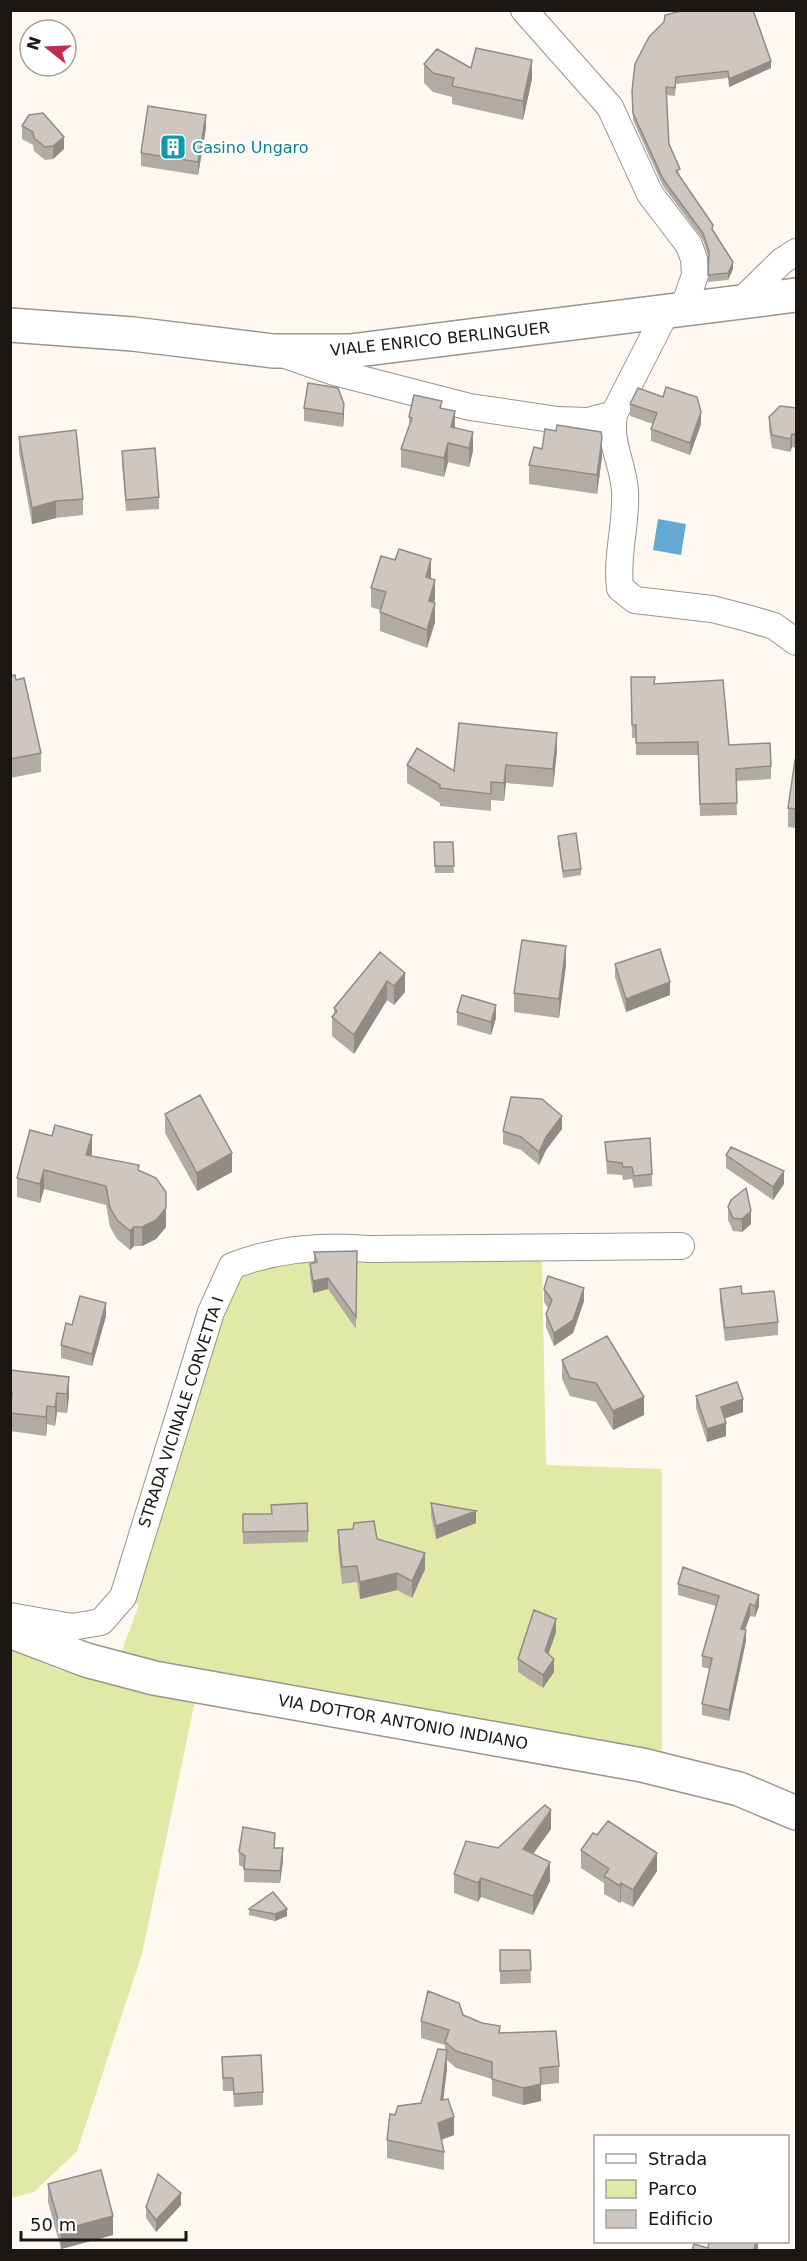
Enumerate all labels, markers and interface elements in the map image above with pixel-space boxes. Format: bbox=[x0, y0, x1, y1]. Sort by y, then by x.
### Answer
north arrow bbox=[18, 18, 78, 78]
text: N bbox=[23, 34, 45, 53]
building icon: Casino Ungaro bbox=[158, 132, 188, 162]
place label: Casino Ungaro bbox=[192, 138, 309, 157]
street label: VIALE ENRICO BERLINGUER bbox=[329, 318, 551, 360]
street label: STRADA VICINALE CORVETTA I bbox=[135, 1294, 227, 1530]
street label: VIA DOTTOR ANTONIO INDIANO bbox=[276, 1691, 530, 1753]
legend bbox=[594, 2135, 789, 2243]
text: Strada bbox=[648, 2148, 707, 2169]
text: Parco bbox=[648, 2178, 697, 2199]
scale bar bbox=[21, 2204, 186, 2242]
text: Edificio bbox=[648, 2208, 713, 2229]
text: 50 m bbox=[30, 2214, 76, 2235]

